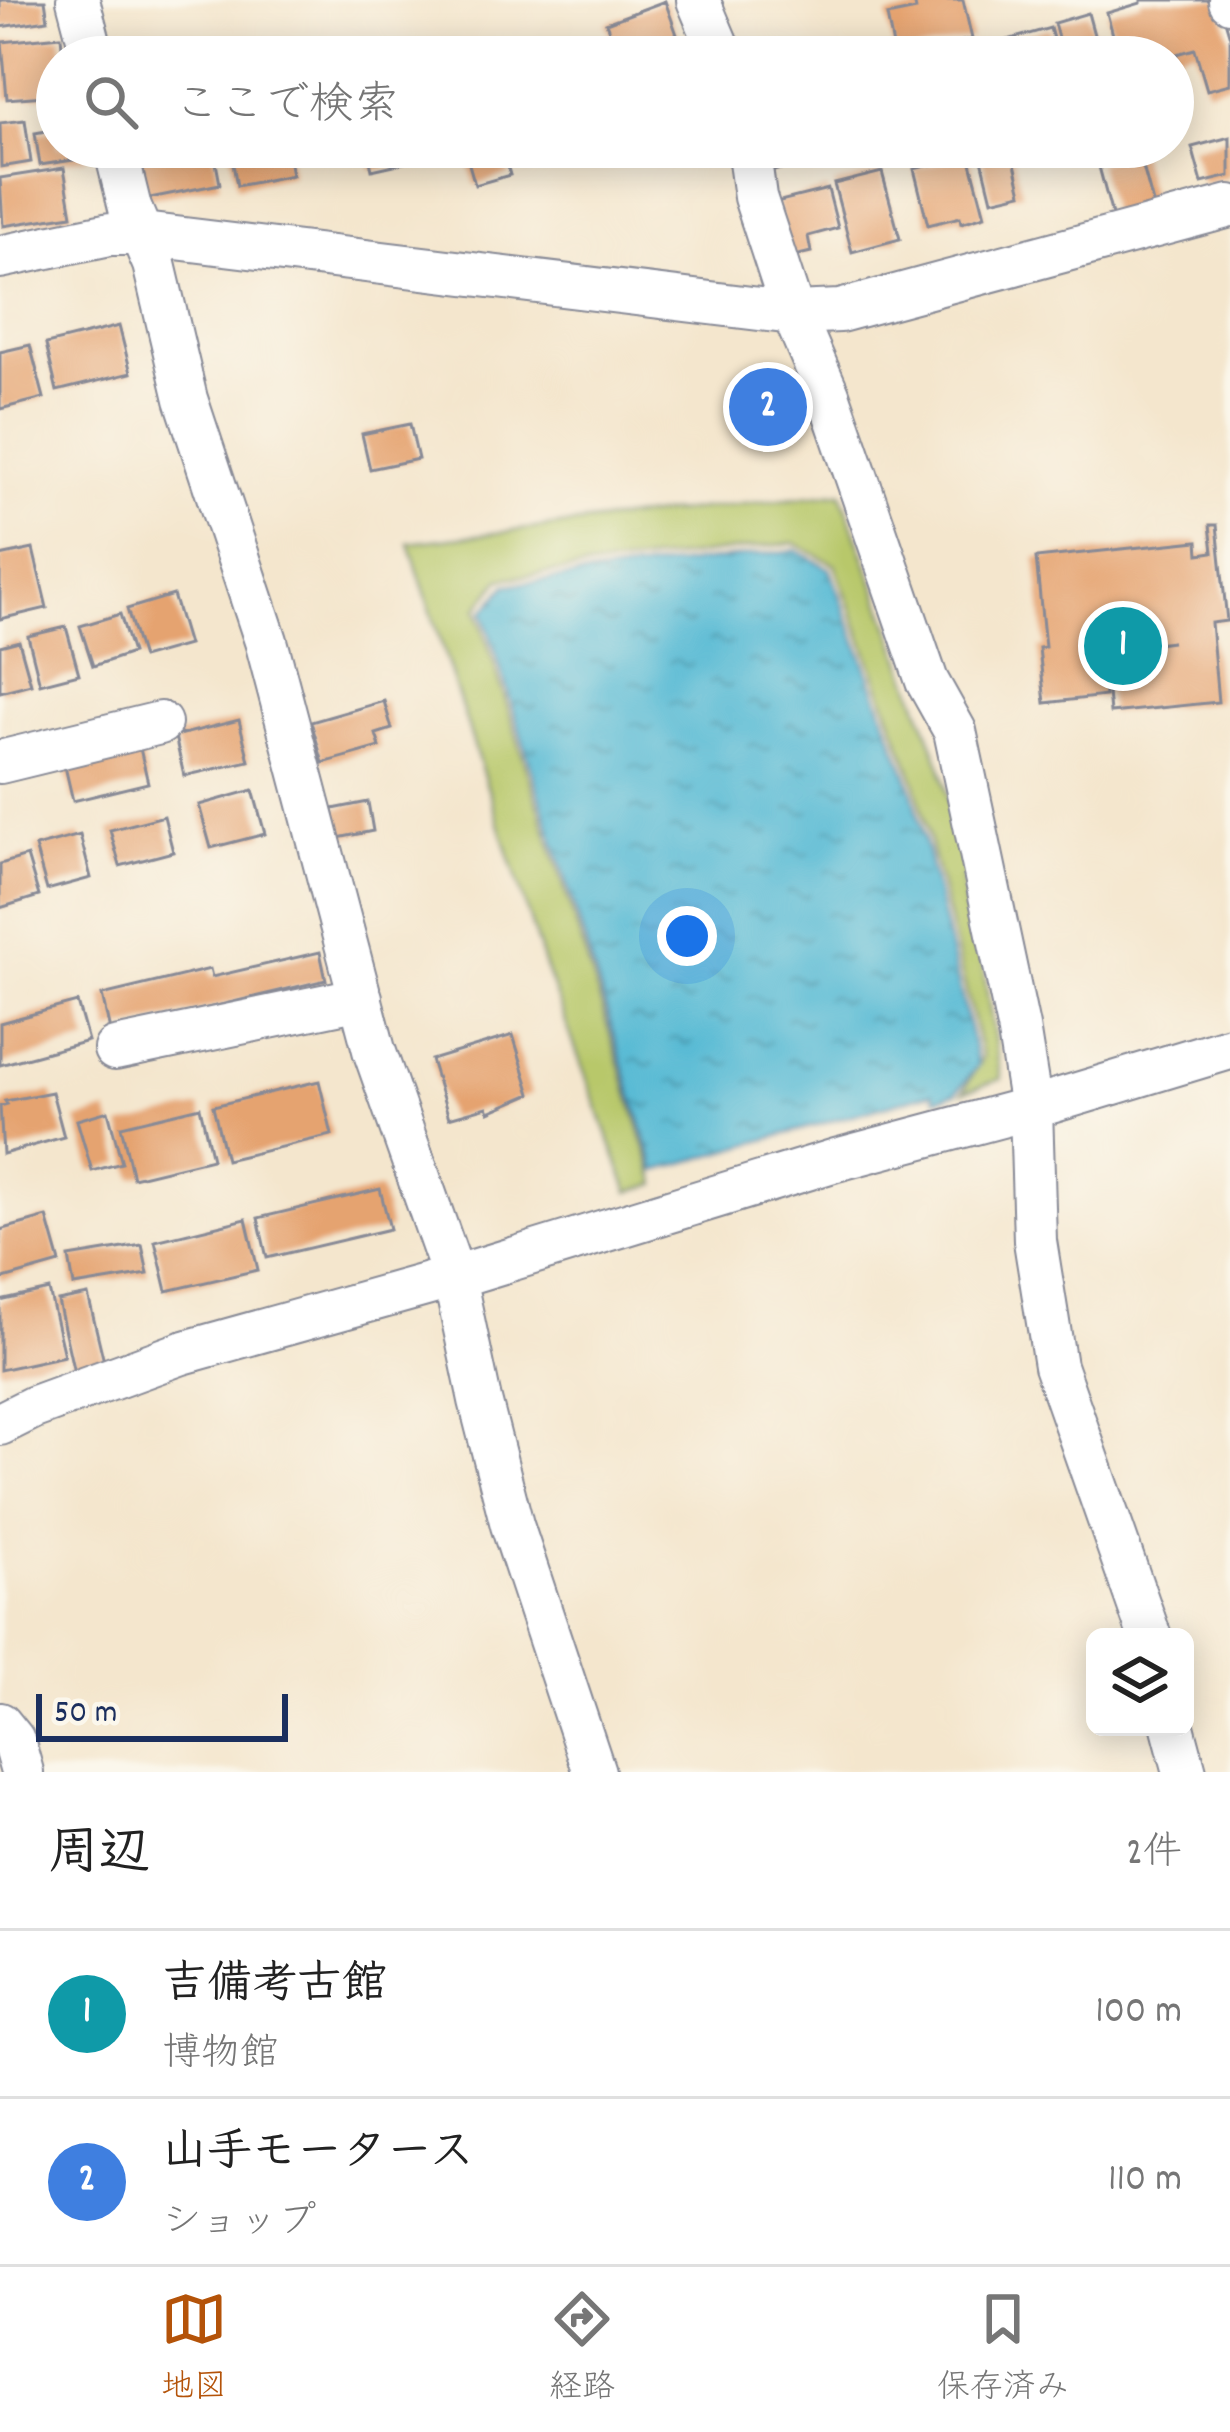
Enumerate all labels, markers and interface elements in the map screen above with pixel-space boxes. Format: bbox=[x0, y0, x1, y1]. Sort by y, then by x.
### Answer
search box bbox=[36, 36, 1194, 168]
icon: search bbox=[78, 69, 144, 135]
text: ここで検索 bbox=[174, 76, 399, 140]
pin: 2 bbox=[729, 362, 807, 452]
pin: 1 bbox=[1084, 601, 1162, 691]
your location bbox=[657, 906, 717, 966]
map controls bbox=[1086, 1628, 1194, 1736]
button: layers bbox=[1086, 1628, 1194, 1736]
scale bar bbox=[36, 1688, 288, 1741]
text: 50 m bbox=[54, 1691, 118, 1738]
text: 周辺 bbox=[48, 1821, 150, 1893]
text: 2件 bbox=[1126, 1828, 1182, 1883]
text: 吉備考古館 bbox=[162, 1955, 387, 2019]
text: 1 bbox=[83, 1986, 91, 2041]
text: 100 m bbox=[1095, 1986, 1182, 2041]
text: 博物館 bbox=[162, 2029, 279, 2084]
text: 山手モータース bbox=[162, 2123, 474, 2187]
text: 2 bbox=[78, 2154, 96, 2209]
text: 110 m bbox=[1108, 2154, 1182, 2209]
text: ショップ bbox=[162, 2197, 316, 2252]
tab: 地図 bbox=[161, 2286, 227, 2413]
tab: 経路 bbox=[549, 2286, 615, 2413]
tab: 保存済み bbox=[937, 2286, 1069, 2413]

